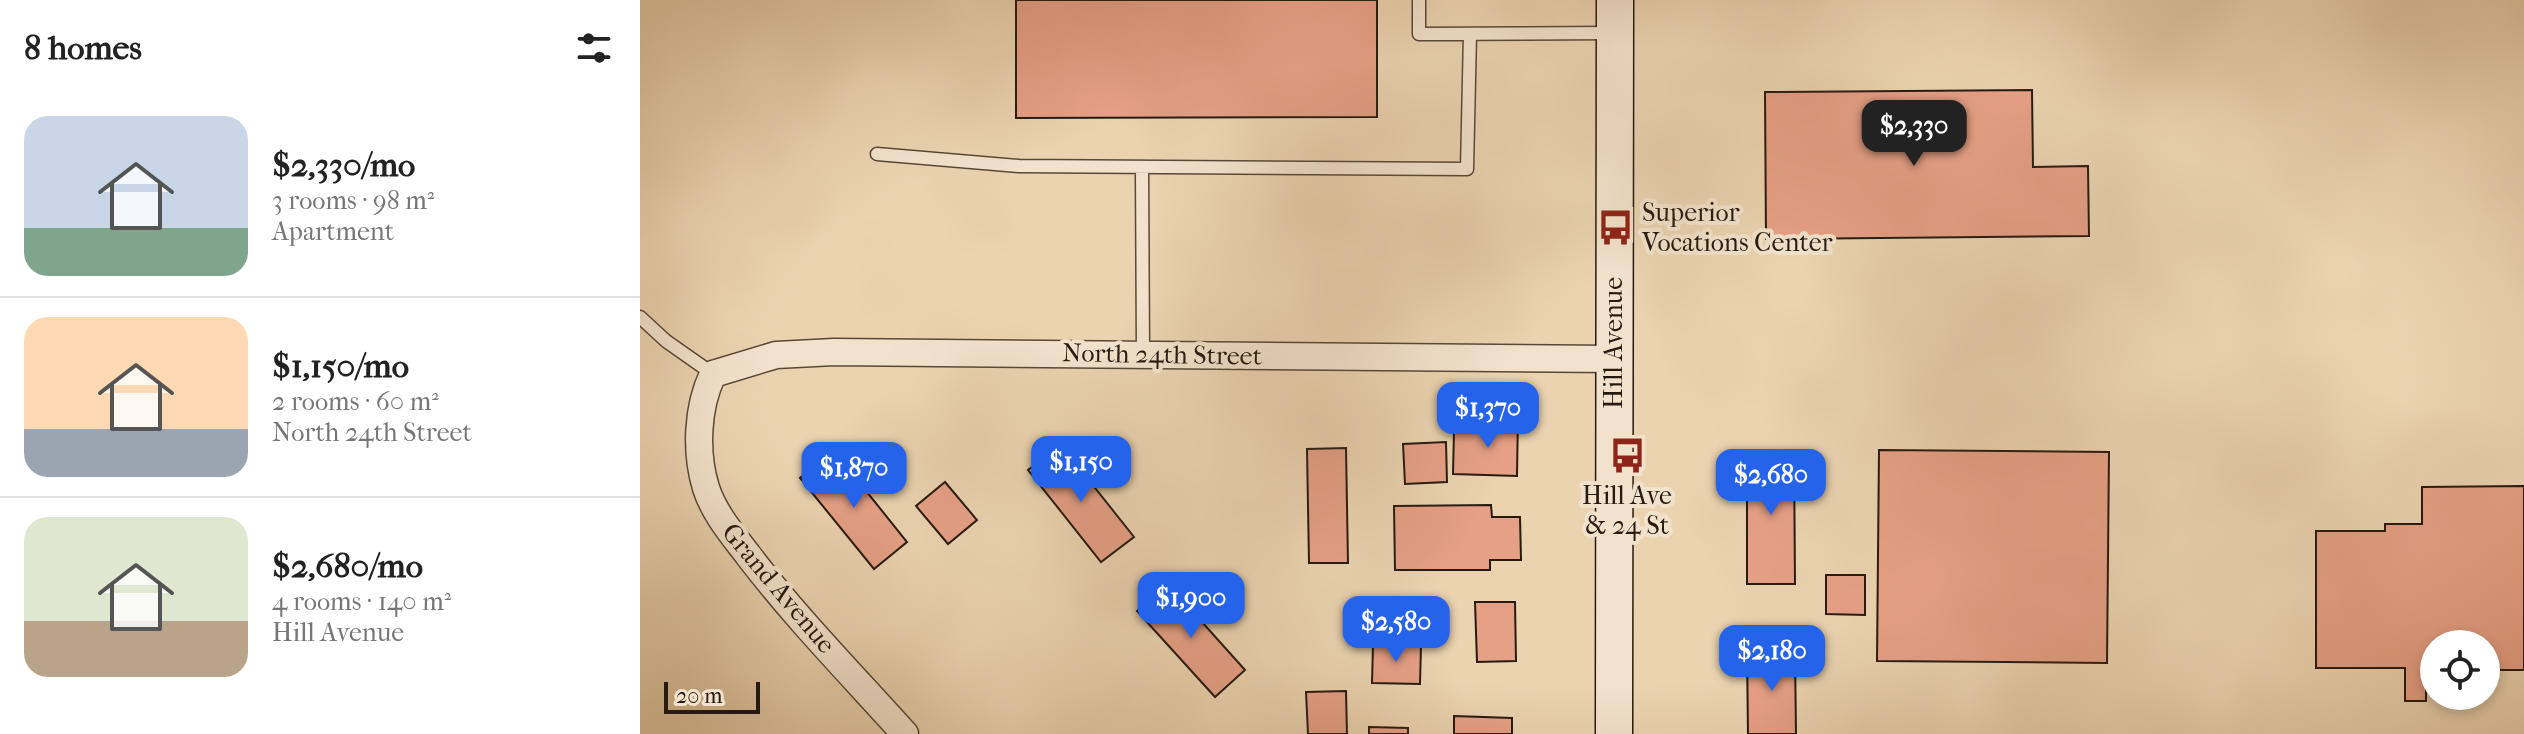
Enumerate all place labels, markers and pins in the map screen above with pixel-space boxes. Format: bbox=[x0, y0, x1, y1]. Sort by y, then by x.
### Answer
pin: $2,330 bbox=[1849, 100, 1979, 168]
place label: Superior Vocations Center bbox=[1641, 197, 1833, 258]
bus stop icon: Superior Vocations Center bbox=[1597, 208, 1635, 246]
pin: $1,370 bbox=[1423, 382, 1553, 450]
pin: $1,150 bbox=[1016, 436, 1146, 504]
bus stop icon: Hill Ave & 24 St bbox=[1608, 437, 1646, 475]
pin: $1,870 bbox=[789, 442, 919, 510]
pin: $2,680 bbox=[1706, 449, 1836, 517]
place label: Hill Ave & 24 St bbox=[1582, 480, 1672, 541]
pin: $1,900 bbox=[1126, 572, 1256, 640]
pin: $2,580 bbox=[1331, 596, 1461, 664]
pin: $2,180 bbox=[1707, 625, 1837, 693]

